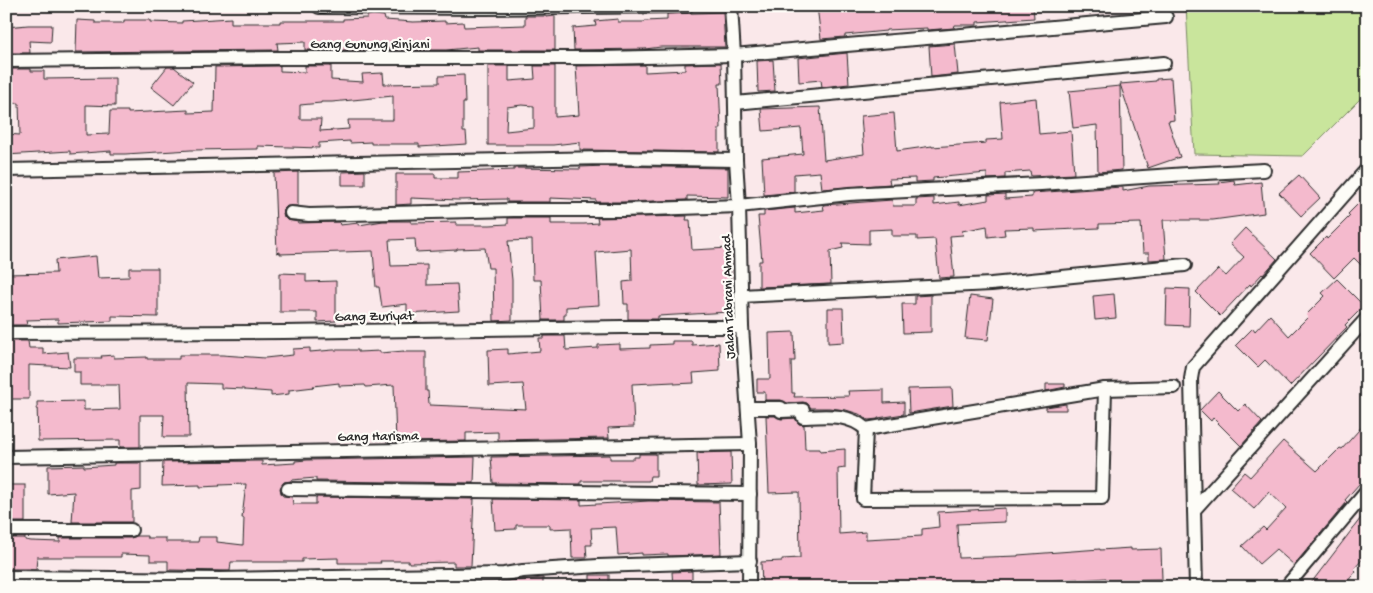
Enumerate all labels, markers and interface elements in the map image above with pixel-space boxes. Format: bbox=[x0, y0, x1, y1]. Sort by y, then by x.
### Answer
street label: Gang Gunung Rinjani bbox=[310, 37, 430, 54]
street label: Jalan Tabrani Ahmad bbox=[719, 233, 740, 359]
street label: Gang Zuriyat bbox=[335, 308, 415, 327]
street label: Gang Harisma bbox=[337, 428, 420, 447]

